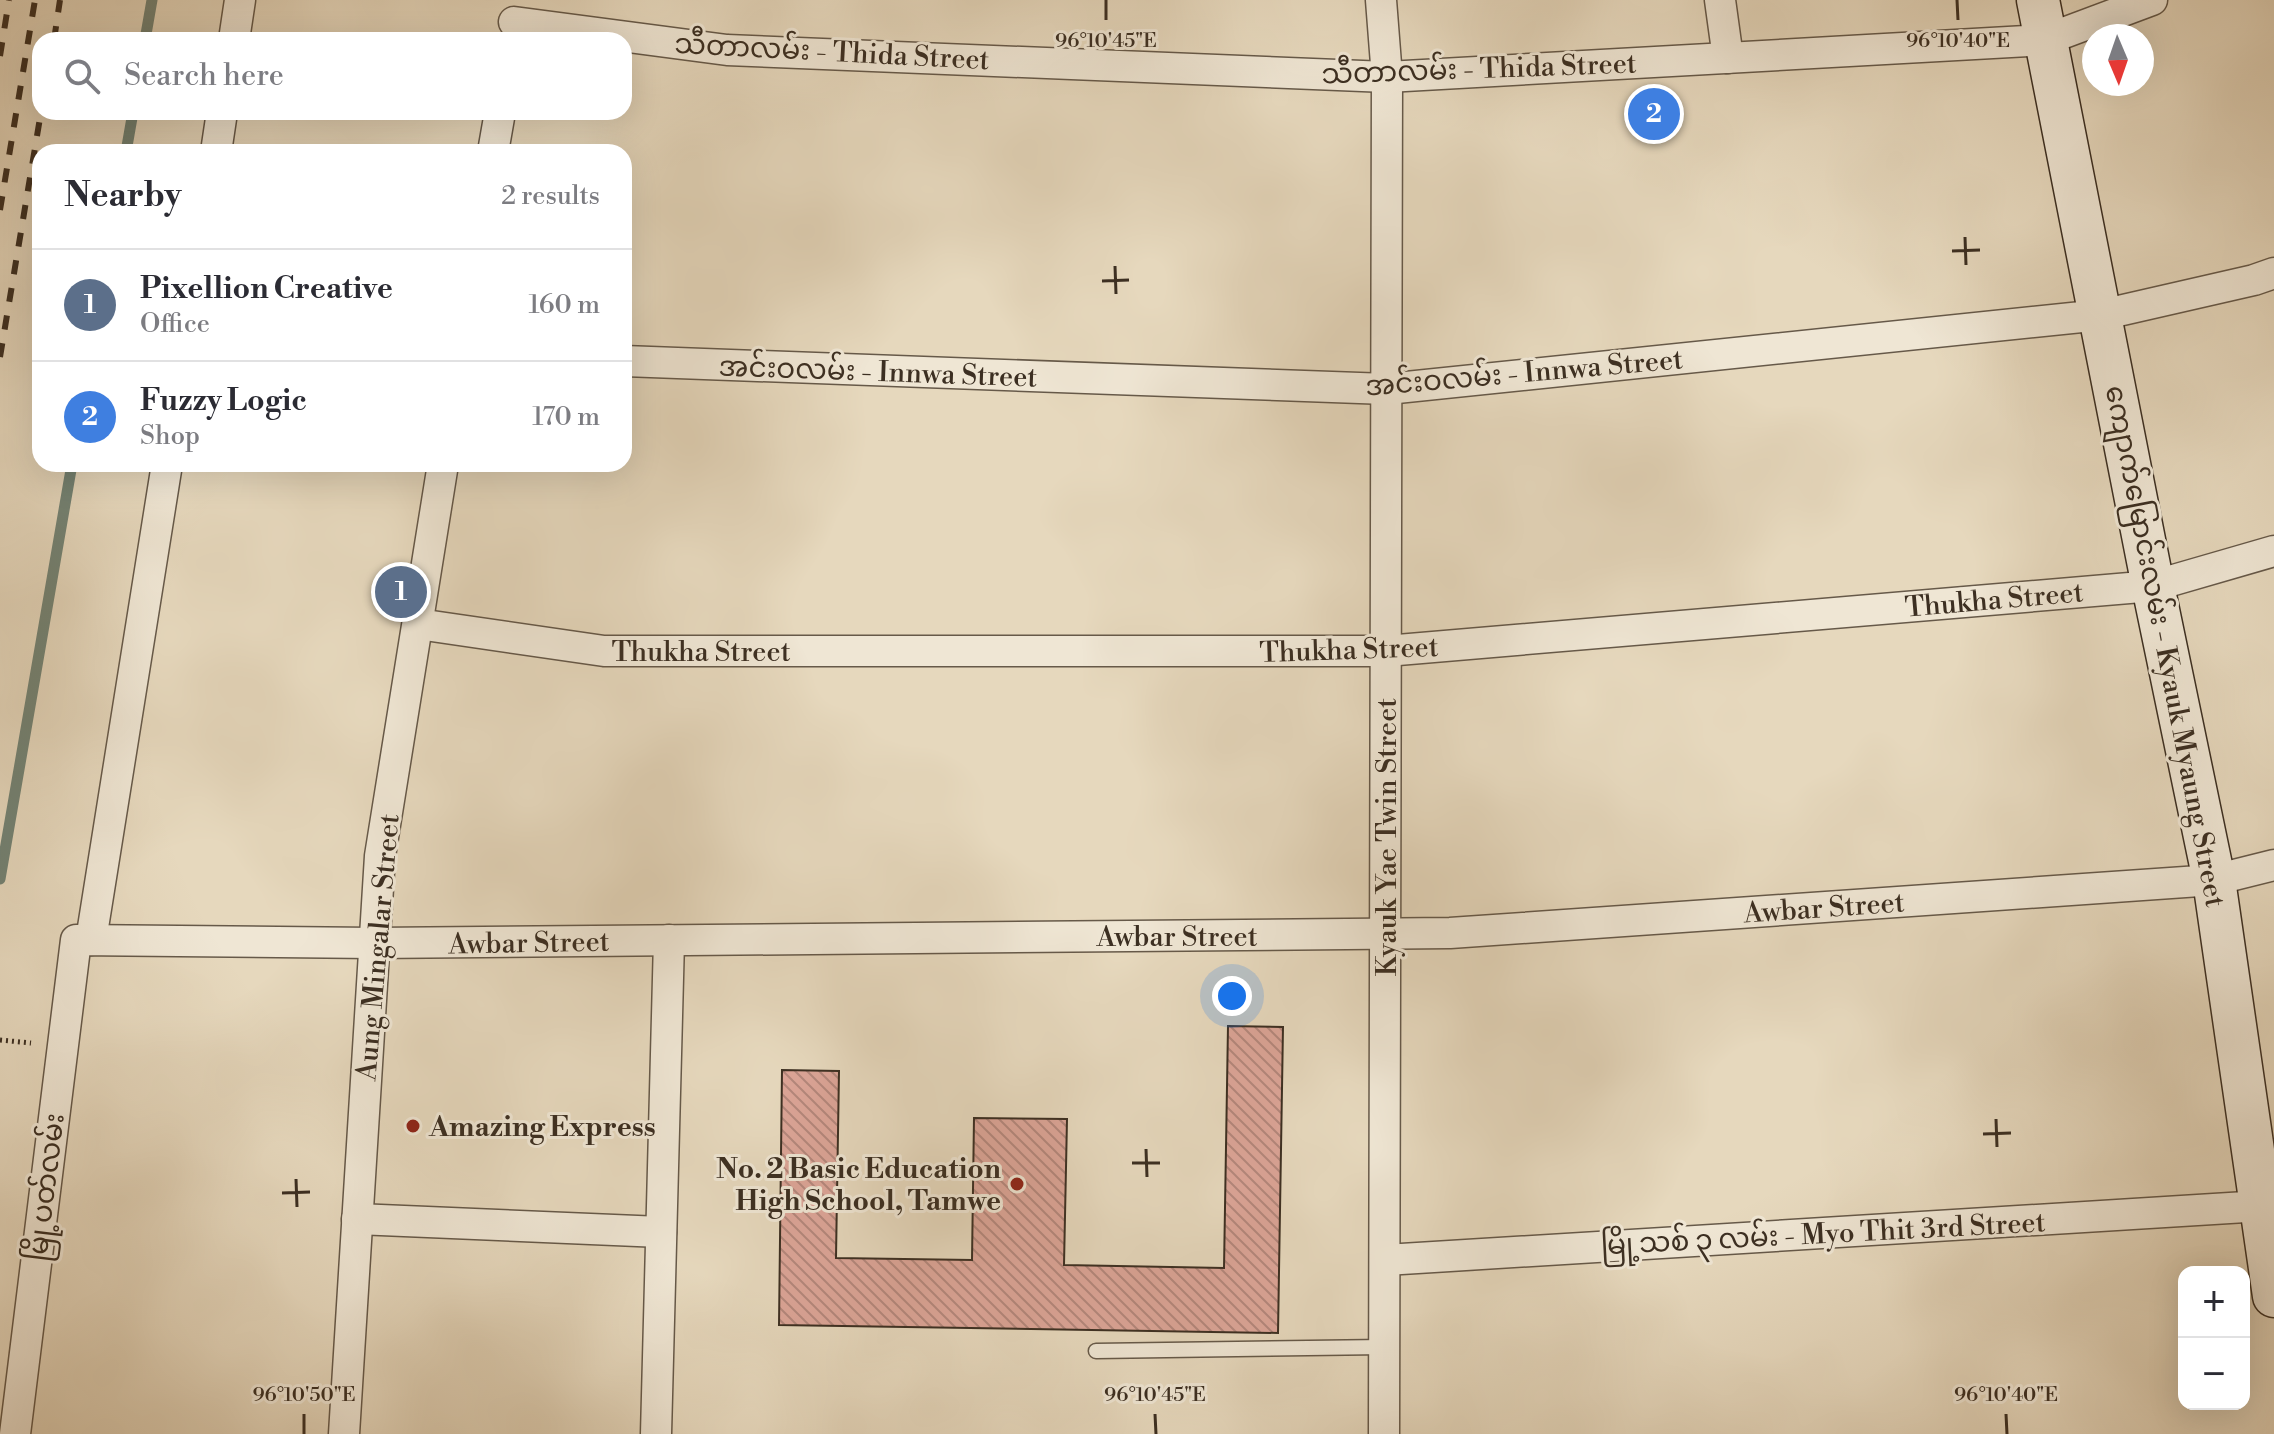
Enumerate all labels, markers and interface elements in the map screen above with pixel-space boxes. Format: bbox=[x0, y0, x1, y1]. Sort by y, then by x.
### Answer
north arrow bbox=[2082, 24, 2154, 96]
street label: သီတာလမ်း - Thida Street bbox=[673, 25, 991, 78]
text: 96°10'45"E bbox=[1055, 29, 1157, 54]
text: 96°10'40"E bbox=[1906, 29, 2010, 54]
search box bbox=[32, 32, 632, 120]
street label: သီတာလမ်း - Thida Street bbox=[1321, 45, 1637, 92]
icon: search bbox=[60, 54, 104, 98]
text: Search here bbox=[124, 57, 284, 95]
pin: 2 bbox=[1628, 84, 1680, 144]
text: Nearby bbox=[64, 175, 182, 217]
text: 2 results bbox=[501, 180, 600, 212]
text: Pixellion Creative bbox=[140, 270, 393, 308]
text: 1 bbox=[84, 289, 96, 321]
text: 160 m bbox=[529, 289, 600, 321]
text: Office bbox=[140, 308, 210, 340]
street label: အင်းဝလမ်း - Innwa Street bbox=[1364, 340, 1685, 405]
street label: အင်းဝလမ်း - Innwa Street bbox=[718, 347, 1038, 396]
text: Fuzzy Logic bbox=[140, 382, 307, 420]
street label: ကျောက်မြောင်းလမ်း - Kyauk Myaung Street bbox=[2093, 382, 2234, 911]
text: 2 bbox=[82, 401, 98, 433]
text: 170 m bbox=[532, 401, 600, 433]
text: Shop bbox=[140, 420, 200, 452]
pin: 1 bbox=[375, 562, 427, 622]
street label: Thukha Street bbox=[1903, 575, 2085, 626]
street label: Thukha Street bbox=[1259, 630, 1439, 671]
street label: Thukha Street bbox=[611, 635, 791, 670]
street label: Kyauk Yae Twin Street bbox=[1370, 698, 1405, 976]
street label: Aung Mingalar Street bbox=[349, 812, 408, 1083]
street label: Awbar Street bbox=[1741, 885, 1906, 932]
street label: Awbar Street bbox=[1095, 920, 1258, 955]
street label: Awbar Street bbox=[447, 925, 610, 962]
your location bbox=[1212, 976, 1252, 1016]
place label: Amazing Express bbox=[428, 1110, 656, 1145]
street label: မြို့ပတ်လမ်း bbox=[18, 1111, 77, 1264]
marker: Amazing Express bbox=[404, 1117, 422, 1135]
place label: No. 2 Basic Education High School, Tamwe bbox=[716, 1152, 1001, 1219]
marker: No. 2 Basic Education High School, Tamwe bbox=[1008, 1175, 1026, 1193]
street label: မြို့သစ် ၃ လမ်း - Myo Thit 3rd Street bbox=[1600, 1203, 2047, 1268]
map controls bbox=[2178, 1266, 2250, 1410]
button: + bbox=[2178, 1266, 2250, 1338]
button: − bbox=[2178, 1338, 2250, 1410]
text: 96°10'50"E bbox=[252, 1383, 356, 1408]
text: 96°10'45"E bbox=[1104, 1383, 1206, 1408]
text: 96°10'40"E bbox=[1954, 1383, 2058, 1408]

